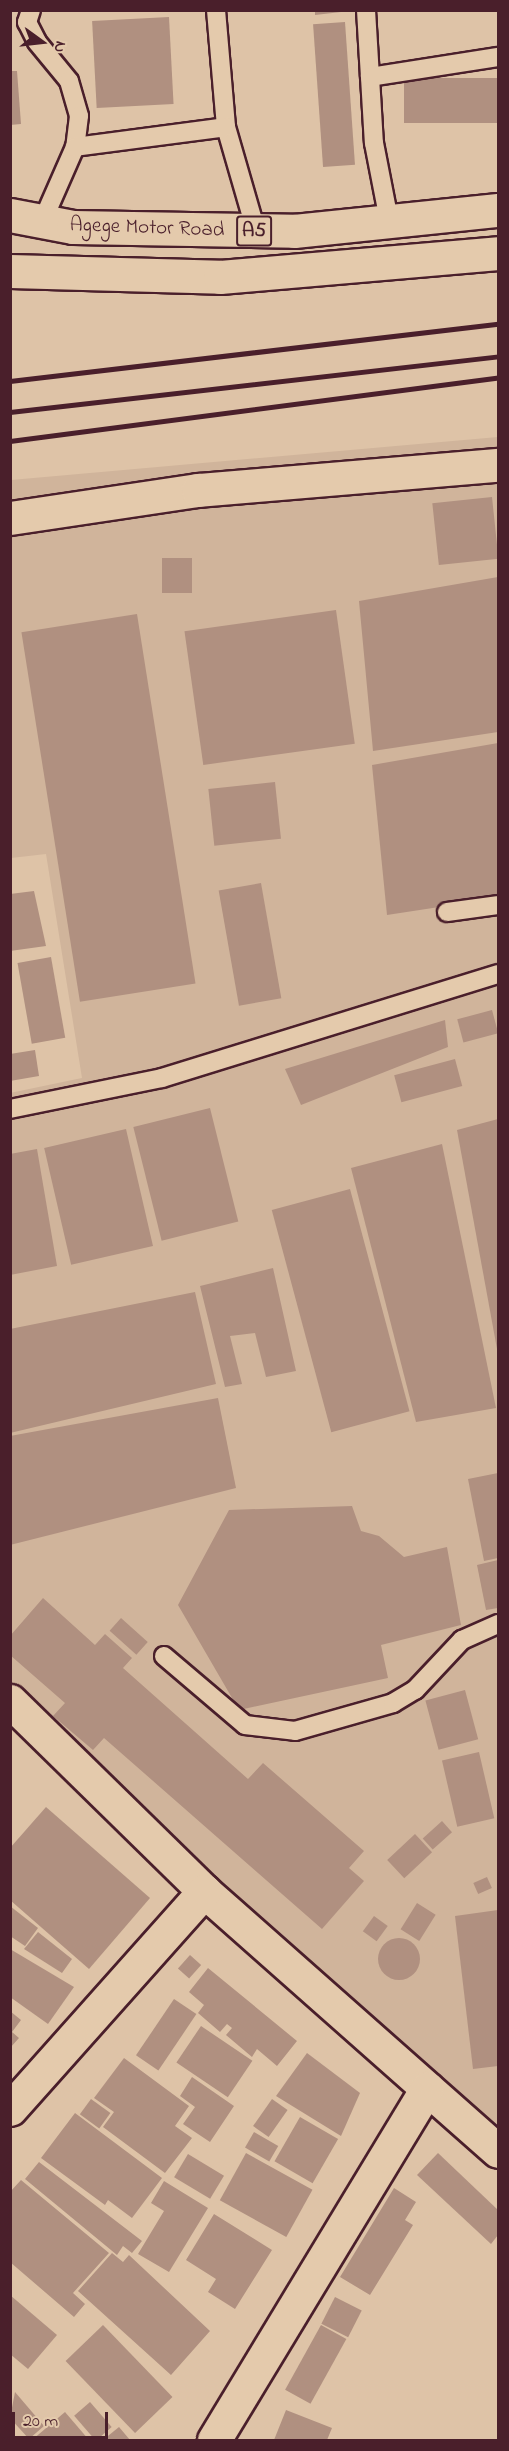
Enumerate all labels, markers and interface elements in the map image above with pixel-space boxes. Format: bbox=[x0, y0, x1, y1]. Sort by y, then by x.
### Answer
north arrow bbox=[12, 12, 72, 72]
text: N bbox=[46, 38, 72, 55]
street label: Agege Motor Road bbox=[69, 213, 225, 243]
road number: A5 bbox=[236, 214, 272, 248]
scale bar bbox=[15, 2400, 111, 2438]
text: 20 m bbox=[23, 2409, 58, 2435]

